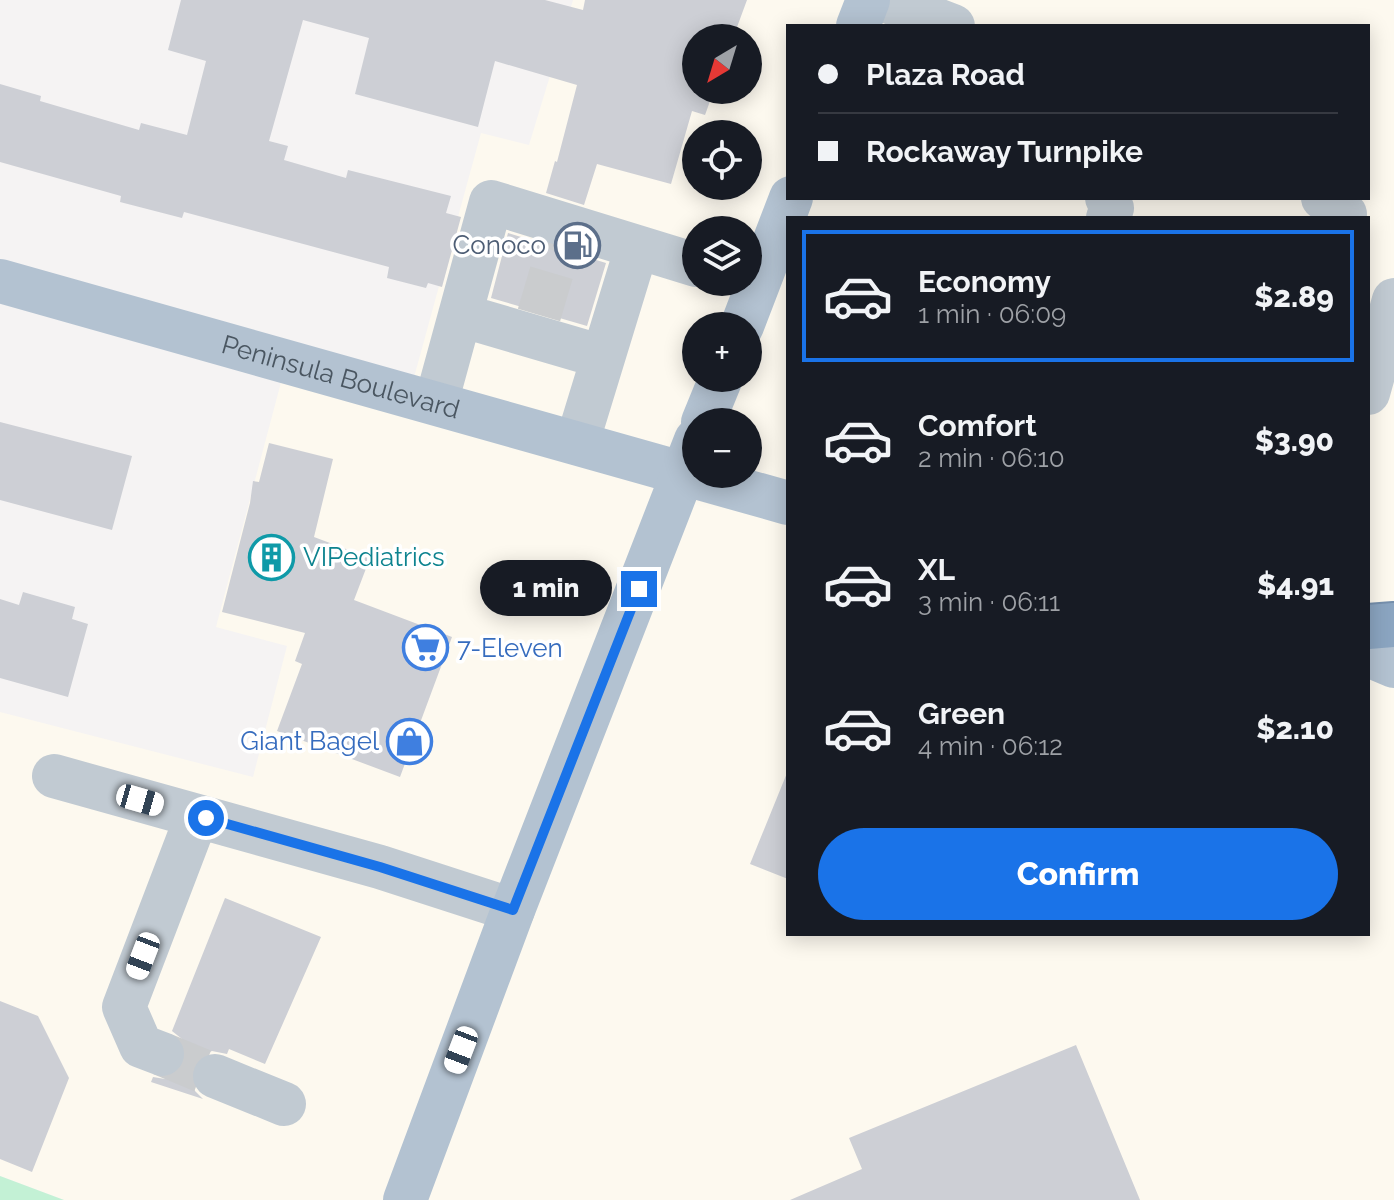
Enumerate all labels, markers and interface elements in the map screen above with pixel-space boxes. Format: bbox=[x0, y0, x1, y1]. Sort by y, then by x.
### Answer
north arrow bbox=[682, 24, 762, 104]
map controls bbox=[682, 24, 762, 488]
text: Plaza Road bbox=[866, 57, 1025, 92]
button: locate bbox=[682, 120, 762, 200]
text: Rockaway Turnpike bbox=[866, 134, 1143, 169]
button: layers bbox=[682, 216, 762, 296]
fuel station icon: Conoco bbox=[553, 221, 601, 269]
place label: Conoco bbox=[452, 230, 546, 260]
icon: car bbox=[822, 260, 894, 332]
text: Economy bbox=[918, 264, 1051, 299]
text: $2.89 bbox=[1254, 279, 1334, 314]
text: 1 min · 06:09 bbox=[918, 299, 1066, 329]
button: + bbox=[682, 312, 762, 392]
street label: Peninsula Boulevard bbox=[218, 329, 463, 425]
icon: car bbox=[822, 404, 894, 476]
button: − bbox=[682, 408, 762, 488]
text: Comfort bbox=[918, 408, 1037, 443]
text: $3.90 bbox=[1255, 423, 1334, 458]
text: 2 min · 06:10 bbox=[918, 443, 1065, 473]
building icon: VIPediatrics bbox=[248, 533, 296, 581]
place label: VIPediatrics bbox=[303, 542, 445, 572]
icon: car bbox=[822, 548, 894, 620]
text: XL bbox=[918, 552, 955, 587]
callout: 1 min bbox=[479, 561, 611, 617]
text: $4.91 bbox=[1257, 567, 1334, 602]
route end bbox=[621, 571, 657, 607]
text: 1 min bbox=[513, 573, 579, 603]
text: 3 min · 06:11 bbox=[918, 587, 1060, 617]
supermarket icon: 7-Eleven bbox=[402, 624, 450, 672]
place label: 7-Eleven bbox=[457, 633, 563, 663]
icon: car bbox=[822, 692, 894, 764]
text: Green bbox=[918, 696, 1005, 731]
text: $2.10 bbox=[1256, 711, 1334, 746]
shop icon: Giant Bagel bbox=[386, 717, 434, 765]
place label: Giant Bagel bbox=[240, 726, 380, 756]
text: 4 min · 06:12 bbox=[918, 731, 1063, 761]
car bbox=[114, 782, 166, 818]
route start bbox=[188, 800, 224, 836]
button: Confirm bbox=[818, 828, 1338, 920]
car bbox=[123, 929, 163, 983]
car bbox=[441, 1023, 481, 1077]

